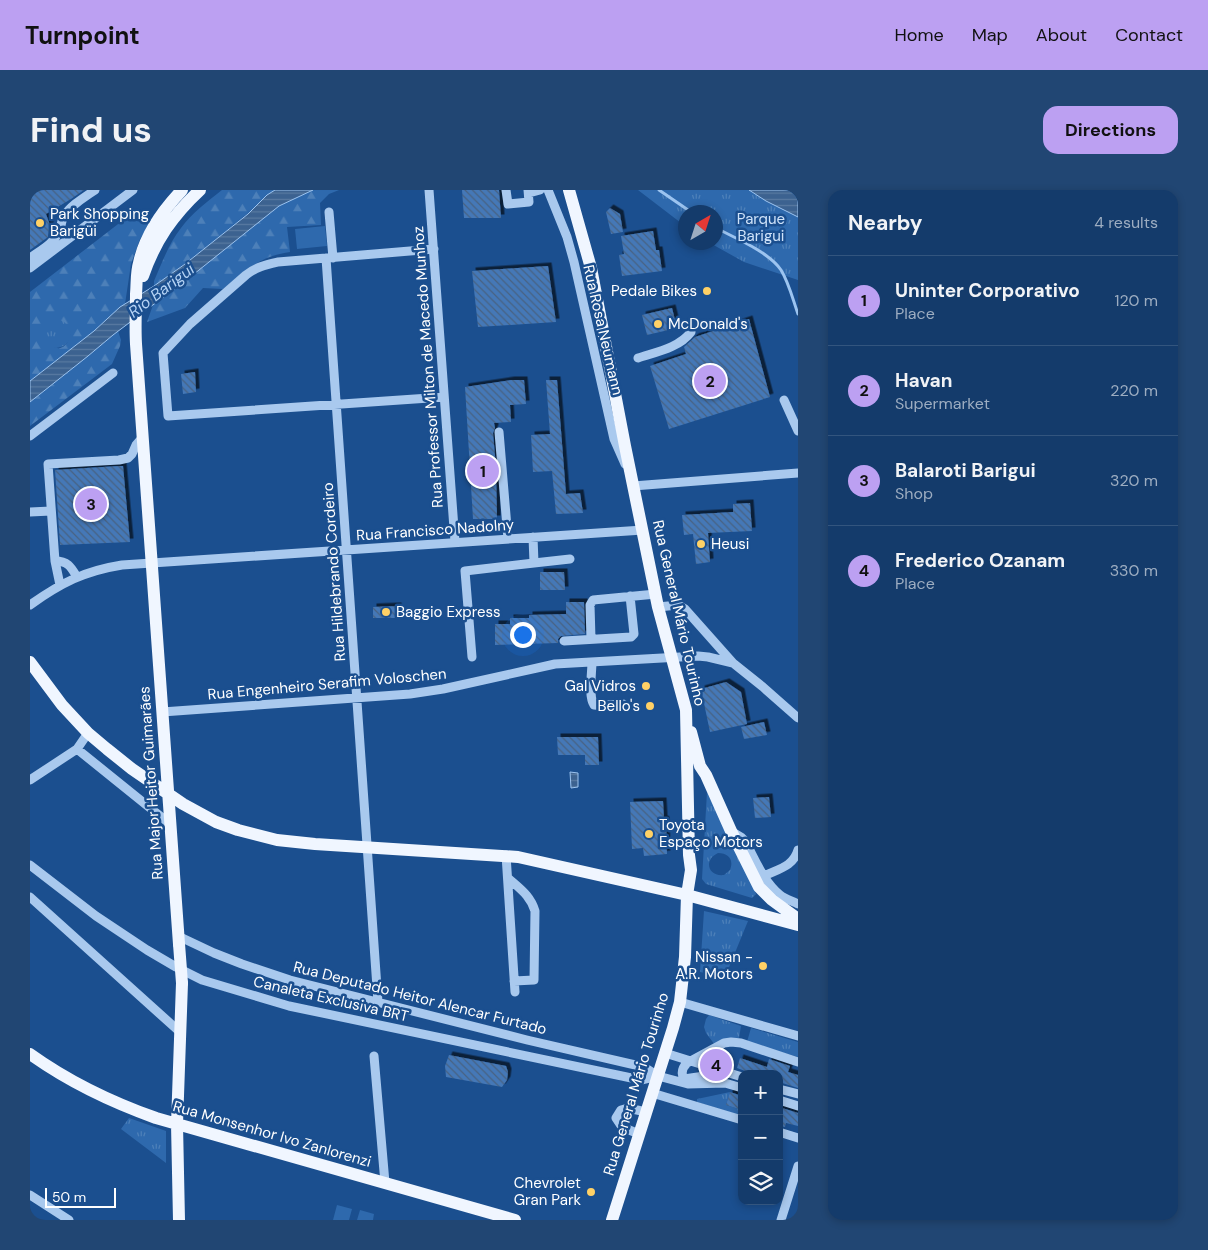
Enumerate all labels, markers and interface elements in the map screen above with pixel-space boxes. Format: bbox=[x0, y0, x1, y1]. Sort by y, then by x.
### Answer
text: Turnpoint bbox=[25, 20, 140, 51]
text: Home bbox=[894, 23, 944, 47]
text: Map bbox=[972, 23, 1008, 47]
text: About bbox=[1036, 23, 1087, 47]
text: Contact bbox=[1115, 23, 1183, 47]
button: Directions bbox=[1043, 106, 1178, 154]
text: Find us bbox=[30, 107, 152, 153]
place label: Park Shopping Barigüi bbox=[50, 204, 149, 241]
north arrow bbox=[678, 205, 723, 250]
park label: Parque Barigui bbox=[737, 209, 785, 246]
text: Nearby bbox=[848, 209, 922, 237]
text: 4 results bbox=[1094, 212, 1158, 233]
marker: Park Shopping Barigüi bbox=[34, 217, 46, 229]
street label: Rua Professor Milton de Macedo Munhoz bbox=[408, 225, 448, 509]
water label: Rio Barigui bbox=[124, 258, 200, 322]
street label: Rua Rosa Neumann bbox=[578, 263, 628, 397]
text: Uninter Corporativo bbox=[895, 278, 1080, 303]
place label: Pedale Bikes bbox=[611, 281, 697, 301]
marker: Pedale Bikes bbox=[701, 285, 713, 297]
text: 1 bbox=[861, 290, 867, 311]
text: 120 m bbox=[1114, 290, 1158, 311]
text: Place bbox=[895, 303, 935, 324]
place label: McDonald's bbox=[668, 314, 748, 334]
marker: McDonald's bbox=[652, 318, 664, 330]
pin: 2 bbox=[694, 362, 726, 400]
text: Havan bbox=[895, 368, 952, 393]
text: 2 bbox=[859, 380, 869, 401]
text: 220 m bbox=[1110, 380, 1158, 401]
text: Supermarket bbox=[895, 393, 990, 414]
pin: 1 bbox=[467, 452, 499, 490]
text: Balaroti Barigui bbox=[895, 458, 1036, 483]
text: 3 bbox=[859, 470, 869, 491]
text: 320 m bbox=[1110, 470, 1158, 491]
street label: Rua Hildebrando Cordeiro bbox=[318, 482, 350, 662]
text: Shop bbox=[895, 483, 933, 504]
pin: 3 bbox=[75, 485, 107, 523]
street label: Rua Francisco Nadolny bbox=[355, 514, 515, 545]
street label: Rua General Mário Tourinho bbox=[648, 518, 710, 708]
place label: Heusi bbox=[711, 534, 749, 554]
marker: Heusi bbox=[695, 538, 707, 550]
text: Frederico Ozanam bbox=[895, 548, 1065, 573]
text: 4 bbox=[859, 560, 869, 581]
text: 330 m bbox=[1110, 560, 1158, 581]
text: Place bbox=[895, 573, 935, 594]
place label: Baggio Express bbox=[396, 602, 501, 622]
marker: Baggio Express bbox=[380, 606, 392, 618]
your location bbox=[510, 622, 536, 648]
street label: Rua Engenheiro Serafim Voloschen bbox=[207, 664, 447, 704]
place label: Gal Vidros bbox=[564, 676, 636, 696]
marker: Gal Vidros bbox=[640, 680, 652, 692]
street label: Rua Major Heitor Guimarães bbox=[134, 686, 168, 880]
place label: Bello's bbox=[598, 696, 640, 716]
marker: Bello's bbox=[644, 700, 656, 712]
place label: Toyota Espaço Motors bbox=[659, 815, 763, 852]
marker: Toyota Espaço Motors bbox=[643, 828, 655, 840]
place label: Nissan - A.R. Motors bbox=[675, 947, 753, 984]
street label: Rua Deputado Heitor Alencar Furtado bbox=[291, 957, 549, 1039]
marker: Nissan - A.R. Motors bbox=[757, 960, 769, 972]
street label: Canaleta Exclusiva BRT bbox=[251, 971, 411, 1027]
street label: Rua General Mário Tourinho bbox=[599, 990, 673, 1178]
pin: 4 bbox=[700, 1046, 732, 1084]
map controls bbox=[738, 1070, 783, 1205]
button: + bbox=[738, 1070, 783, 1115]
street label: Rua Monsenhor Ivo Zanlorenzi bbox=[171, 1096, 373, 1172]
button: − bbox=[738, 1115, 783, 1160]
button: layers bbox=[738, 1160, 783, 1205]
place label: Chevrolet Gran Park bbox=[514, 1173, 581, 1210]
scale bar bbox=[45, 1185, 116, 1208]
marker: Chevrolet Gran Park bbox=[585, 1186, 597, 1198]
text: 50 m bbox=[52, 1188, 86, 1206]

